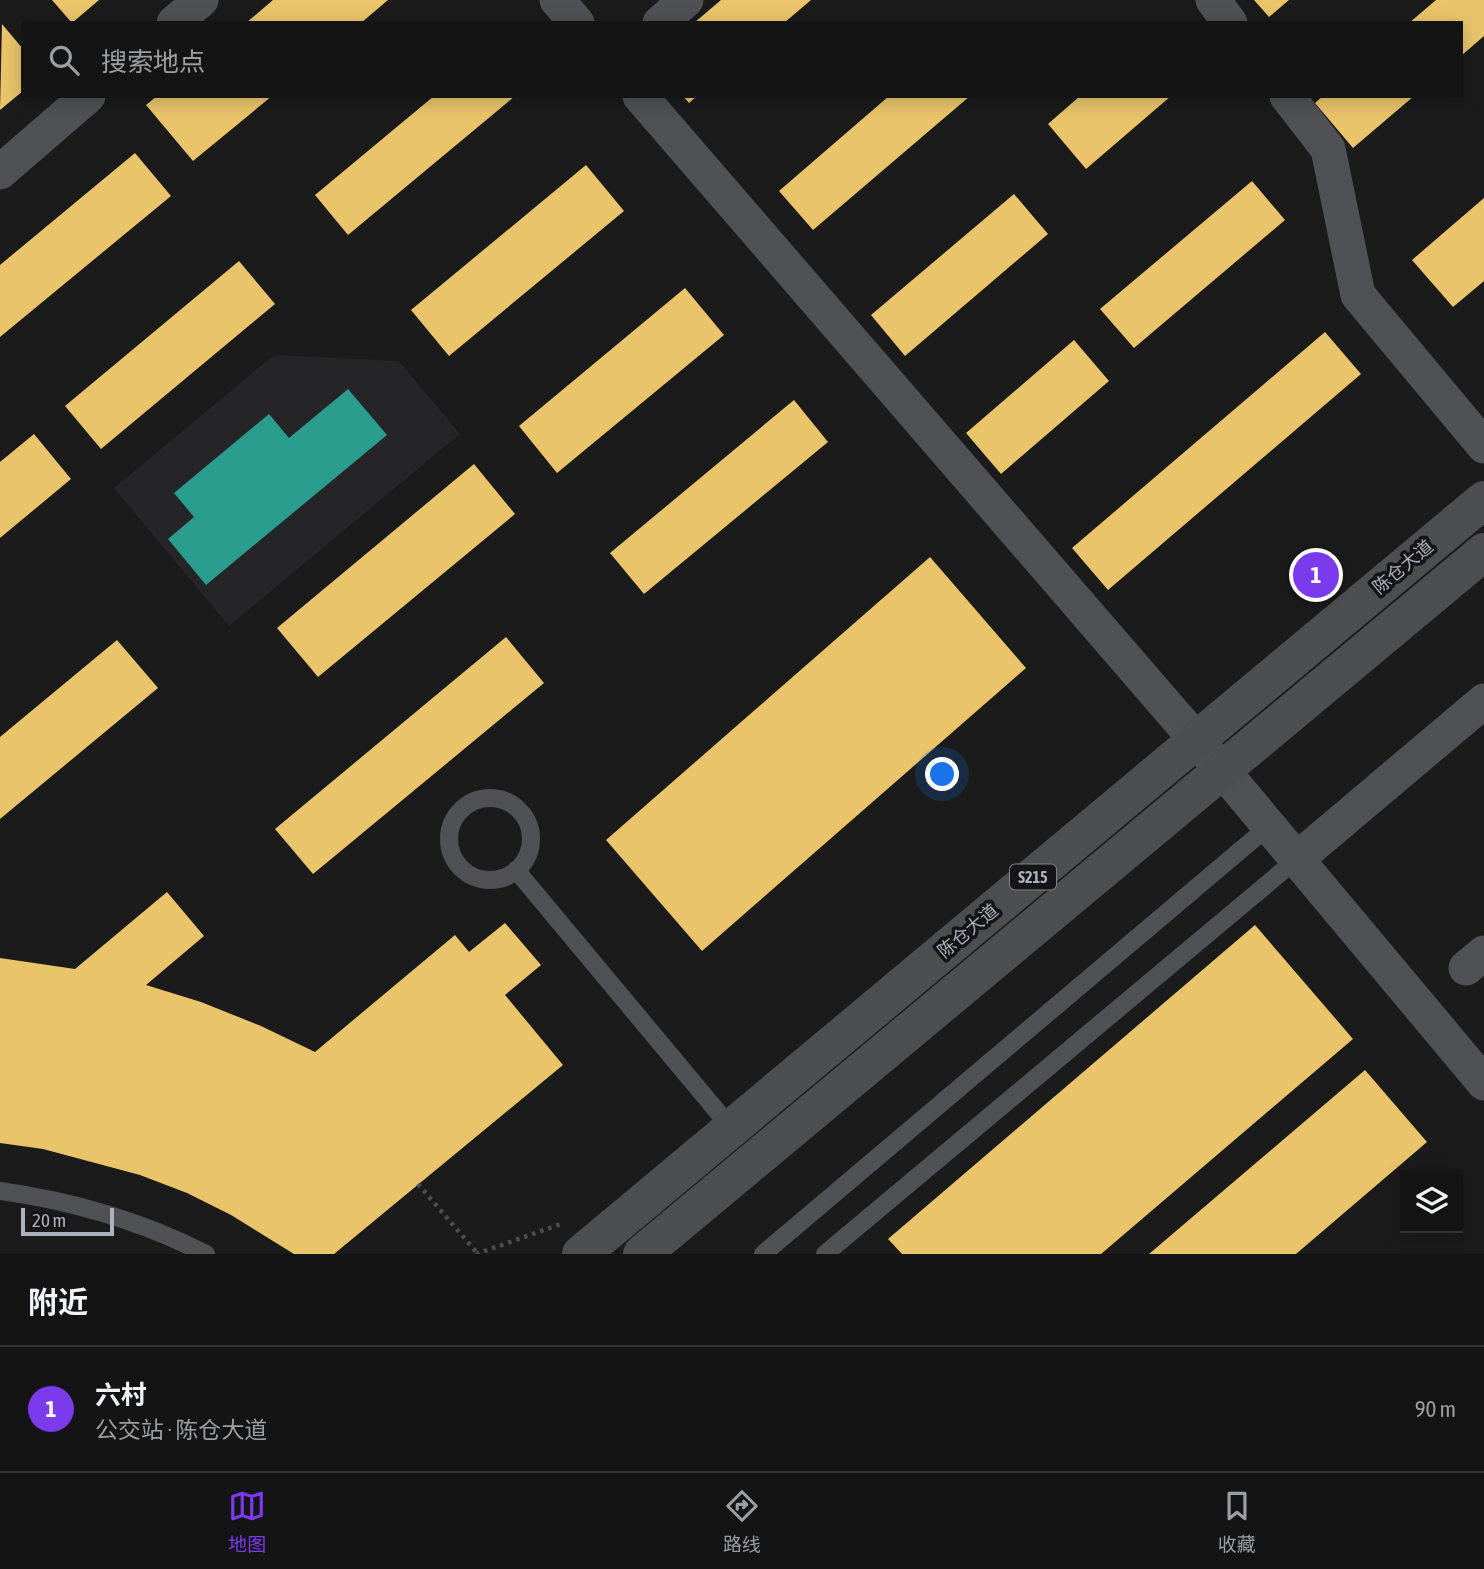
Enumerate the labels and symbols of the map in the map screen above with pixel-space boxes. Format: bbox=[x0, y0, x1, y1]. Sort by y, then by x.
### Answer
street label: 陈仓大道 bbox=[1368, 535, 1437, 598]
pin: 1 bbox=[1293, 549, 1339, 601]
your location bbox=[925, 757, 959, 791]
road number: S215 bbox=[1010, 864, 1056, 890]
street label: 陈仓大道 bbox=[933, 899, 1002, 962]
scale bar bbox=[21, 1205, 114, 1237]

